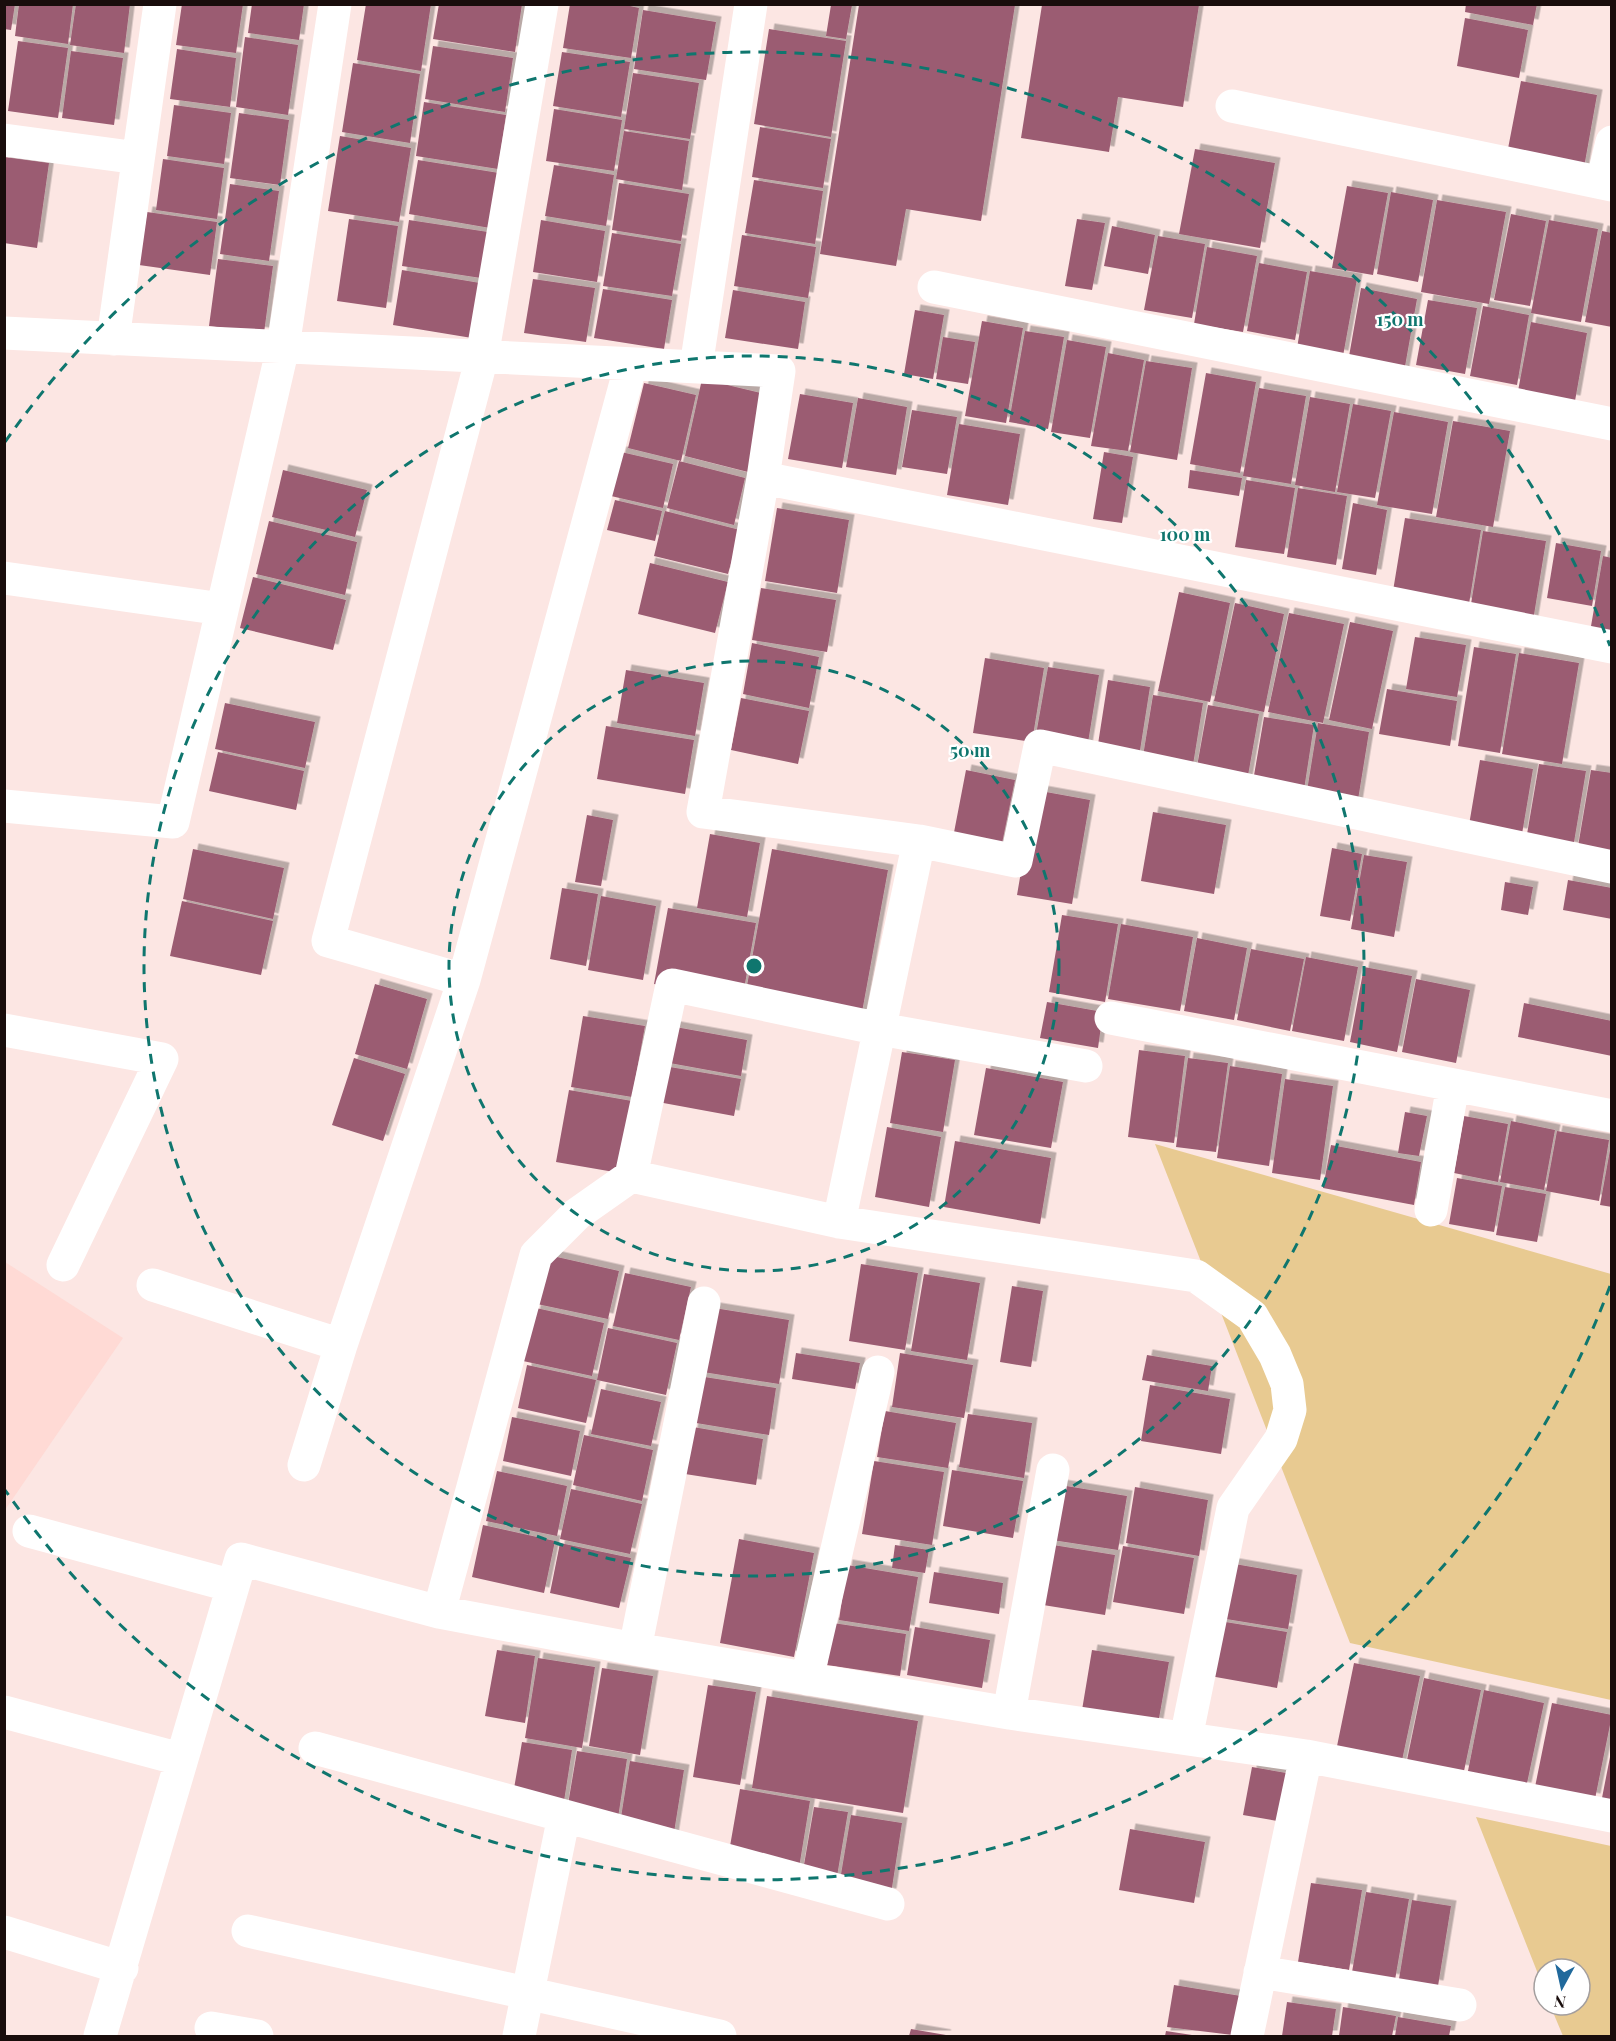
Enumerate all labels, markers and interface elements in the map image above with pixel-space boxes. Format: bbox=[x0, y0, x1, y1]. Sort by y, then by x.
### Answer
text: 150 m bbox=[1376, 307, 1424, 331]
text: 100 m bbox=[1160, 522, 1211, 546]
text: 50 m bbox=[950, 738, 991, 762]
centre of rings bbox=[744, 956, 764, 976]
north arrow bbox=[1532, 1957, 1592, 2017]
text: N bbox=[1552, 1991, 1567, 2014]

